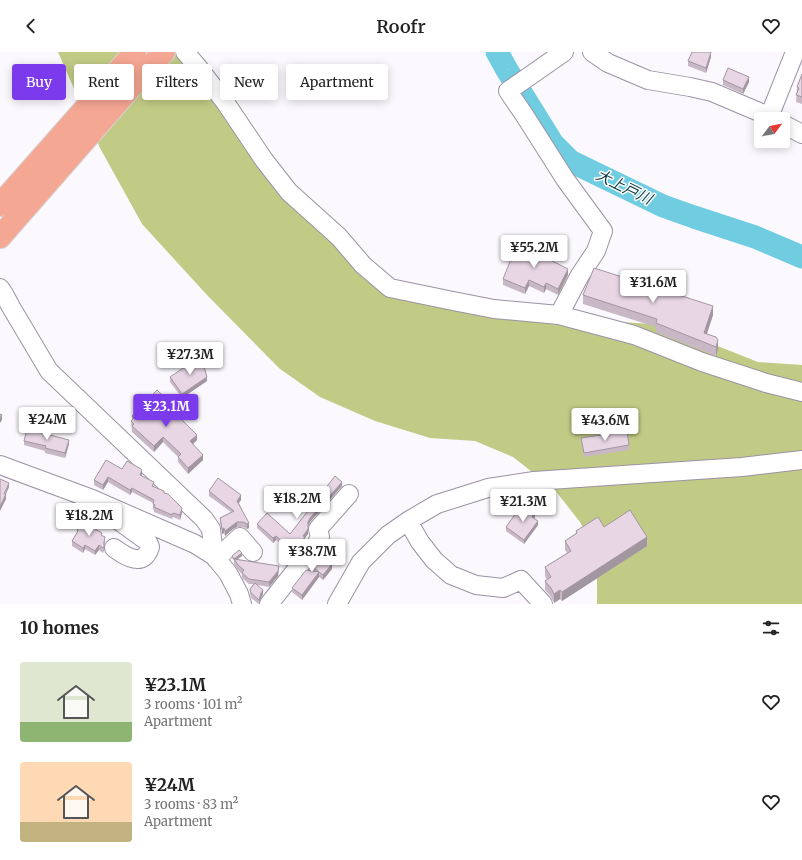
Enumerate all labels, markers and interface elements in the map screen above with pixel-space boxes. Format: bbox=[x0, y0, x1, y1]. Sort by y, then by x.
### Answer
icon: back bbox=[20, 15, 42, 37]
text: Roofr bbox=[376, 15, 426, 38]
icon: heart bbox=[760, 15, 782, 37]
chip: Buy bbox=[12, 64, 66, 100]
chip: Rent bbox=[74, 64, 134, 100]
chip: Filters bbox=[142, 64, 212, 100]
chip: New bbox=[220, 64, 278, 100]
chip: Apartment bbox=[286, 64, 388, 100]
north arrow bbox=[754, 112, 790, 148]
map controls bbox=[754, 112, 790, 148]
water label: 大上戸川 bbox=[593, 165, 657, 209]
pin: ¥55.2M bbox=[501, 235, 567, 269]
text: ¥55.2M bbox=[510, 239, 558, 256]
pin: ¥31.6M bbox=[620, 270, 686, 304]
text: ¥31.6M bbox=[629, 274, 677, 291]
pin: ¥27.3M bbox=[157, 342, 223, 376]
text: ¥27.3M bbox=[166, 346, 214, 363]
pin: ¥23.1M bbox=[133, 394, 199, 428]
text: ¥23.1M bbox=[142, 398, 190, 415]
pin: ¥24M bbox=[23, 407, 71, 441]
pin: ¥43.6M bbox=[572, 408, 638, 442]
text: ¥24M bbox=[28, 411, 66, 428]
text: ¥43.6M bbox=[580, 412, 630, 429]
pin: ¥18.2M bbox=[264, 486, 330, 520]
pin: ¥21.3M bbox=[490, 489, 556, 523]
text: ¥18.2M bbox=[273, 490, 321, 507]
text: ¥21.3M bbox=[499, 493, 547, 510]
pin: ¥18.2M bbox=[56, 503, 122, 537]
text: ¥18.2M bbox=[65, 507, 113, 524]
pin: ¥38.7M bbox=[279, 539, 345, 573]
text: ¥38.7M bbox=[288, 543, 336, 560]
text: 10 homes bbox=[20, 617, 99, 639]
icon: filters bbox=[760, 617, 782, 639]
text: ¥23.1M bbox=[144, 674, 206, 696]
icon: home bbox=[52, 678, 100, 726]
icon: heart bbox=[760, 691, 782, 713]
text: 3 rooms · 101 m² bbox=[144, 696, 242, 713]
text: Apartment bbox=[144, 713, 212, 730]
text: ¥24M bbox=[144, 774, 195, 796]
icon: home bbox=[52, 778, 100, 826]
icon: heart bbox=[760, 791, 782, 813]
text: 3 rooms · 83 m² bbox=[144, 796, 238, 813]
text: Apartment bbox=[144, 813, 212, 830]

